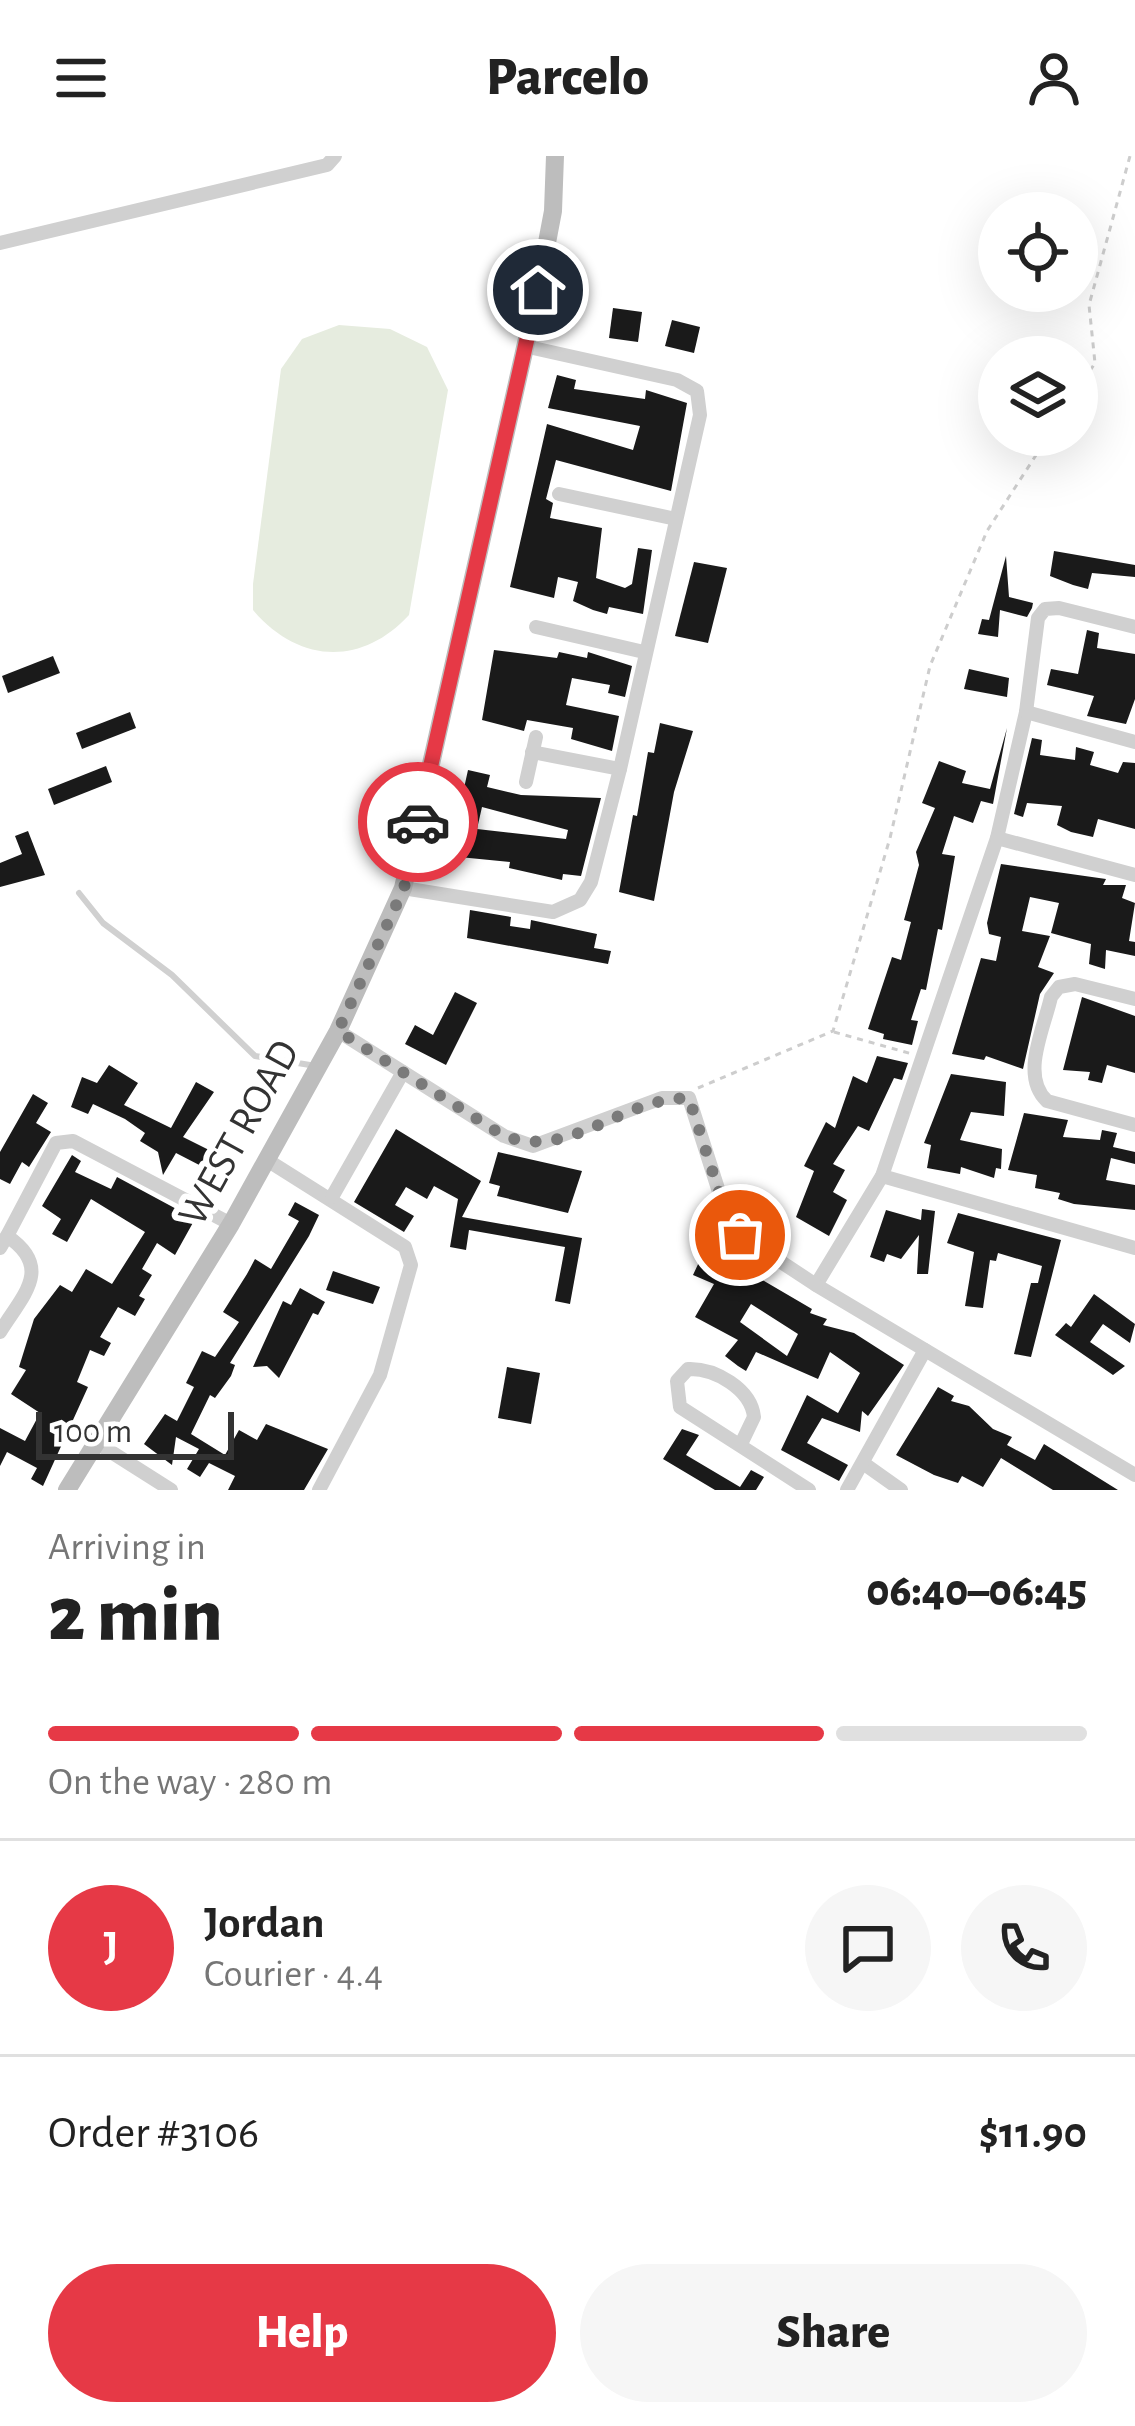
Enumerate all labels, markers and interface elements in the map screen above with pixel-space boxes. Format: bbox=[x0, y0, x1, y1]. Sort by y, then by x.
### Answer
icon: menu bbox=[48, 45, 114, 111]
icon: person bbox=[1021, 45, 1087, 111]
text: Parcelo bbox=[486, 51, 649, 105]
map controls bbox=[978, 192, 1098, 456]
button: locate bbox=[978, 192, 1098, 312]
pin bbox=[487, 239, 589, 341]
icon: home bbox=[505, 257, 571, 323]
button: layers bbox=[978, 336, 1098, 456]
courier bbox=[358, 762, 478, 882]
icon: car bbox=[385, 789, 451, 855]
street label: WEST ROAD bbox=[171, 1033, 307, 1233]
pin bbox=[689, 1184, 791, 1286]
icon: bag bbox=[707, 1202, 773, 1268]
scale bar bbox=[36, 1406, 234, 1459]
text: 100 m bbox=[54, 1416, 132, 1449]
text: Arriving in bbox=[48, 1528, 206, 1567]
text: 06:40–06:45 bbox=[866, 1569, 1087, 1614]
text: 2 min bbox=[48, 1577, 223, 1655]
text: On the way · 280 m bbox=[48, 1763, 333, 1802]
button: chat bbox=[805, 1885, 931, 2011]
button: phone bbox=[961, 1885, 1087, 2011]
text: Jordan bbox=[204, 1901, 325, 1946]
text: J bbox=[103, 1925, 119, 1970]
text: Courier · 4.4 bbox=[204, 1955, 383, 1994]
text: Order #3106 bbox=[48, 2111, 259, 2156]
text: $11.90 bbox=[979, 2111, 1087, 2156]
button: Help bbox=[48, 2264, 556, 2402]
button: Share bbox=[580, 2264, 1087, 2402]

